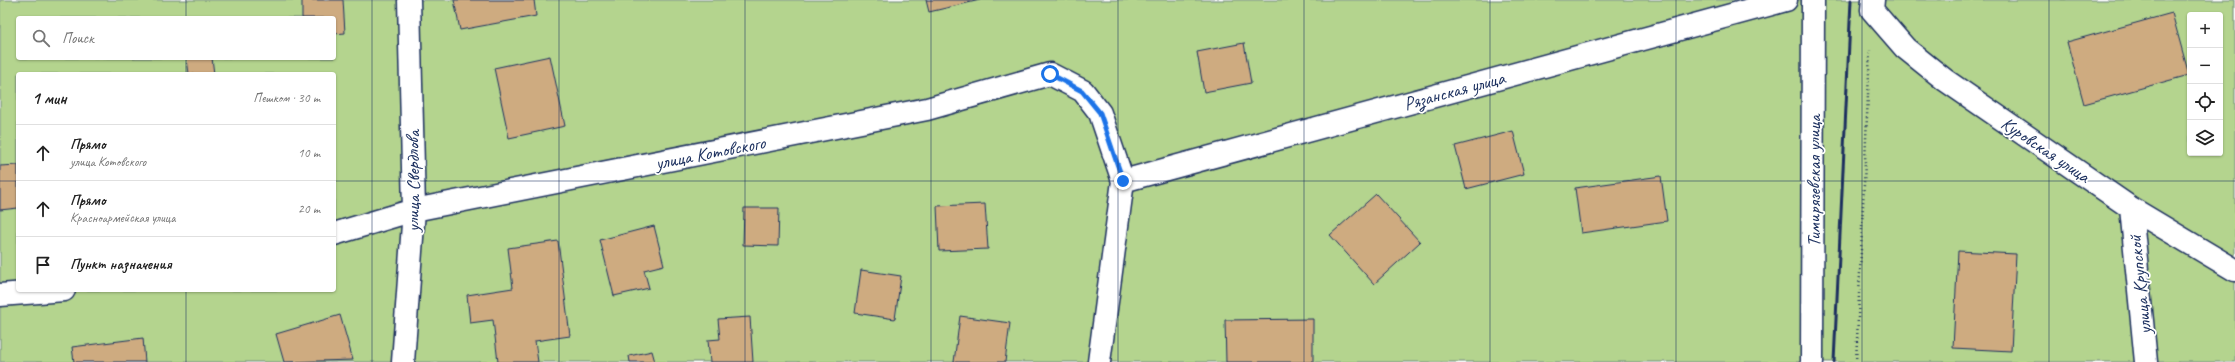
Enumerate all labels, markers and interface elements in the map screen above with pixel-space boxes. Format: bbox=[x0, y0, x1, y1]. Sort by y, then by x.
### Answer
map controls bbox=[2187, 12, 2223, 156]
button: + bbox=[2187, 12, 2223, 48]
search box bbox=[16, 16, 336, 60]
icon: search bbox=[30, 27, 52, 49]
text: Поиск bbox=[62, 29, 94, 48]
button: − bbox=[2187, 48, 2223, 84]
route start bbox=[1041, 65, 1059, 83]
street label: Рязанская улица bbox=[1401, 65, 1509, 116]
button: locate bbox=[2187, 84, 2223, 120]
text: 1 мин bbox=[32, 88, 67, 109]
text: Пешком · 30 m bbox=[253, 90, 320, 106]
street label: Куровская улица bbox=[1996, 111, 2096, 189]
street label: Тимирязевская улица bbox=[1802, 113, 1826, 247]
button: layers bbox=[2187, 120, 2223, 156]
street label: улица Свердлова bbox=[401, 128, 425, 233]
street label: улица Котовского bbox=[652, 130, 768, 176]
text: Прямо bbox=[70, 135, 106, 154]
icon: ahead bbox=[32, 142, 54, 164]
text: 10 m bbox=[298, 145, 320, 161]
text: улица Котовского bbox=[70, 154, 146, 170]
route end bbox=[1114, 172, 1132, 190]
text: Прямо bbox=[70, 191, 106, 210]
icon: ahead bbox=[32, 198, 54, 220]
text: 20 m bbox=[298, 201, 320, 217]
text: Красноармейская улица bbox=[70, 210, 175, 226]
street label: улица Крупской bbox=[2123, 233, 2157, 337]
icon: arrive bbox=[32, 254, 54, 276]
text: Пункт назначения bbox=[70, 255, 172, 274]

